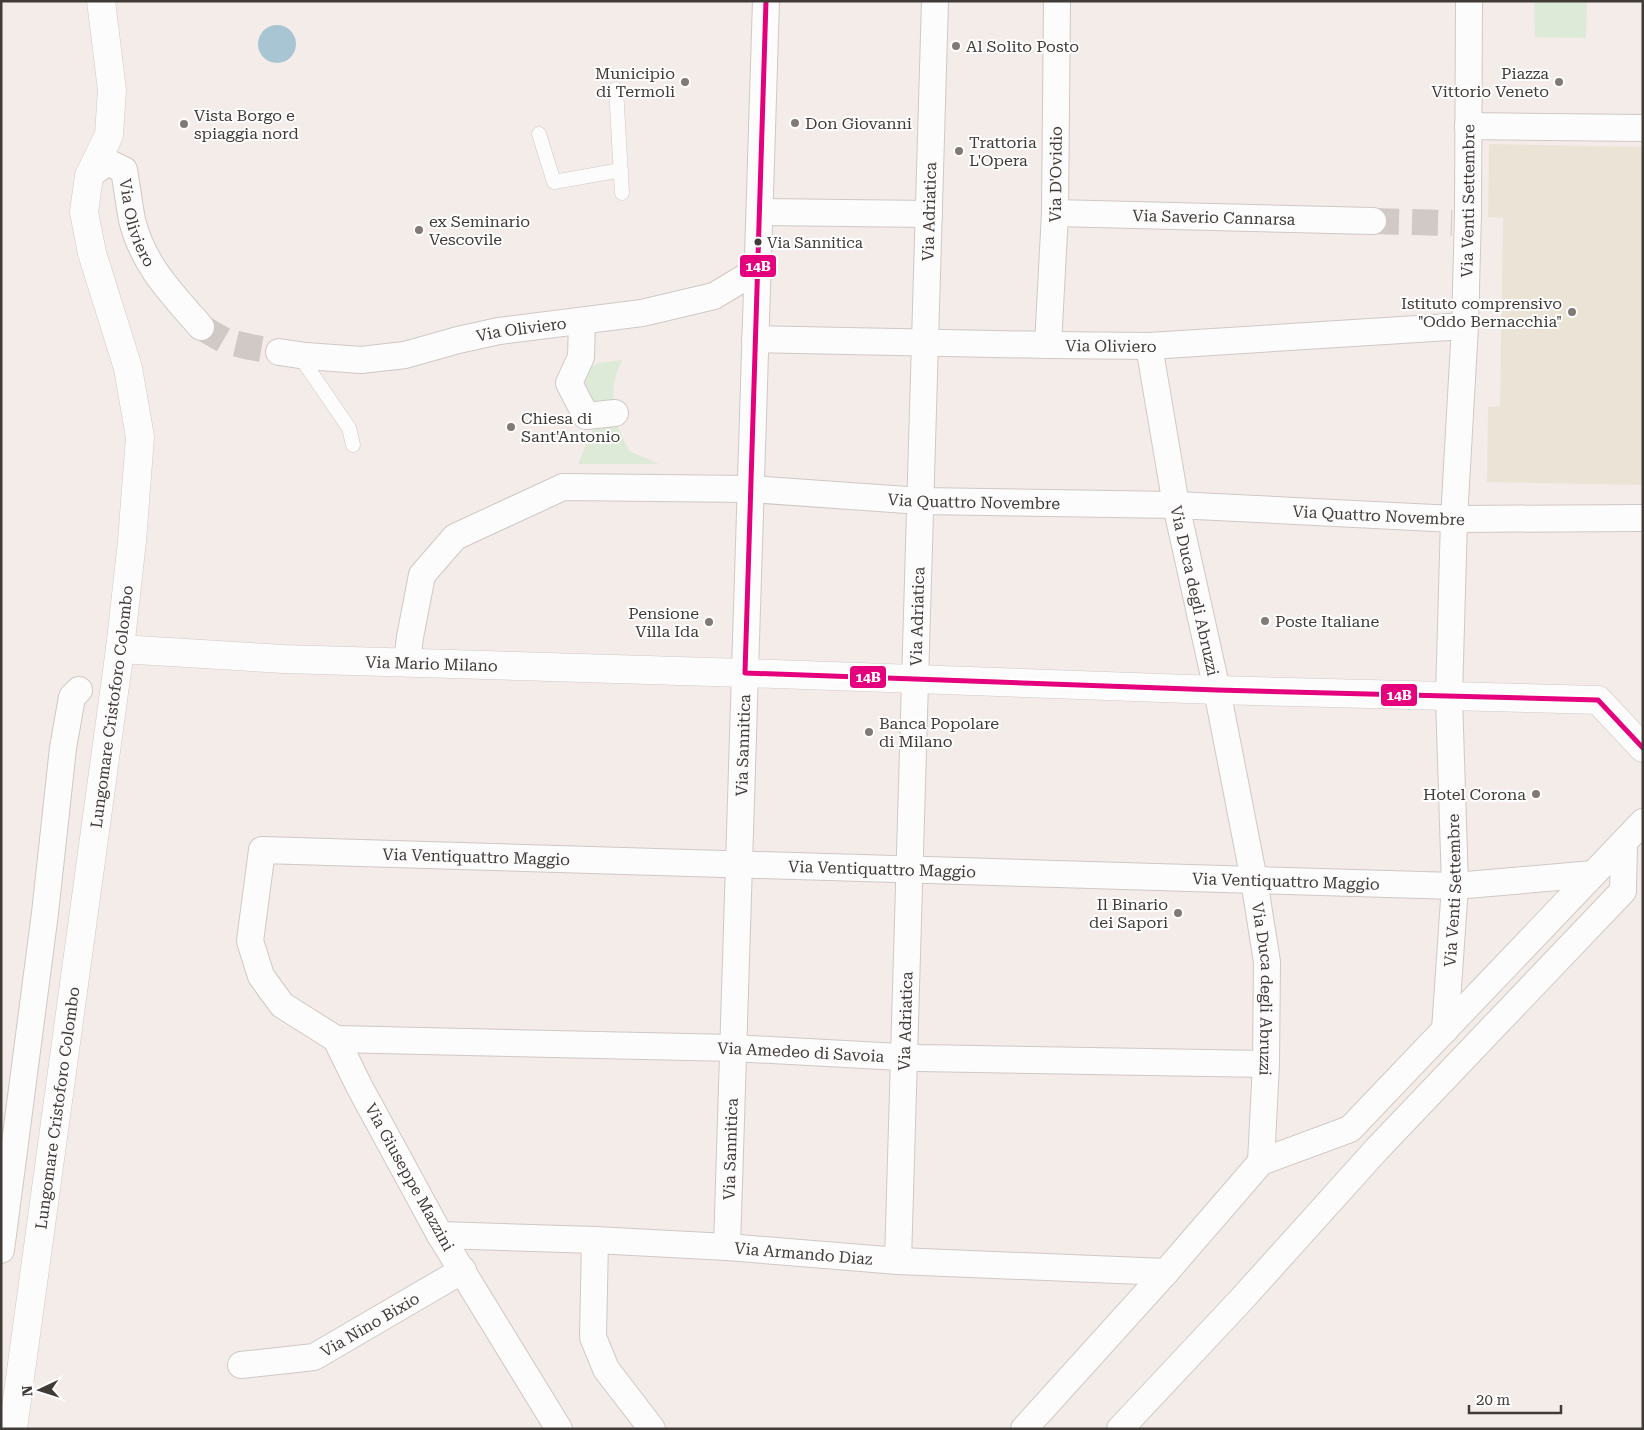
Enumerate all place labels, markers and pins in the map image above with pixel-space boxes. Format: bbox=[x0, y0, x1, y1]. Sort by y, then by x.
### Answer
place label: Al Solito Posto bbox=[966, 37, 1079, 56]
marker: Al Solito Posto bbox=[950, 40, 962, 52]
place label: Municipio di Termoli bbox=[595, 64, 675, 101]
place label: Piazza Vittorio Veneto bbox=[1432, 64, 1549, 101]
marker: Municipio di Termoli bbox=[679, 76, 691, 88]
marker: Piazza Vittorio Veneto bbox=[1553, 76, 1565, 88]
place label: Vista Borgo e spiaggia nord bbox=[194, 106, 299, 143]
place label: Don Giovanni bbox=[805, 114, 912, 133]
marker: Don Giovanni bbox=[789, 117, 801, 129]
marker: Vista Borgo e spiaggia nord bbox=[178, 118, 190, 130]
place label: Trattoria L'Opera bbox=[969, 133, 1037, 170]
marker: Trattoria L'Opera bbox=[953, 145, 965, 157]
place label: ex Seminario Vescovile bbox=[429, 212, 530, 249]
marker: ex Seminario Vescovile bbox=[413, 224, 425, 236]
place label: Via Sannitica bbox=[767, 234, 863, 252]
marker: Via Sannitica bbox=[753, 237, 763, 247]
place label: Istituto comprensivo "Oddo Bernacchia" bbox=[1401, 294, 1562, 331]
marker: Istituto comprensivo "Oddo Bernacchia" bbox=[1566, 306, 1578, 318]
place label: Chiesa di Sant'Antonio bbox=[521, 409, 621, 446]
marker: Chiesa di Sant'Antonio bbox=[505, 421, 517, 433]
place label: Pensione Villa Ida bbox=[628, 604, 699, 641]
place label: Poste Italiane bbox=[1275, 612, 1380, 631]
marker: Poste Italiane bbox=[1259, 615, 1271, 627]
marker: Pensione Villa Ida bbox=[703, 616, 715, 628]
place label: Banca Popolare di Milano bbox=[879, 714, 999, 751]
marker: Banca Popolare di Milano bbox=[863, 726, 875, 738]
place label: Hotel Corona bbox=[1423, 785, 1526, 804]
marker: Hotel Corona bbox=[1530, 788, 1542, 800]
place label: Il Binario dei Sapori bbox=[1089, 895, 1168, 932]
marker: Il Binario dei Sapori bbox=[1172, 907, 1184, 919]

